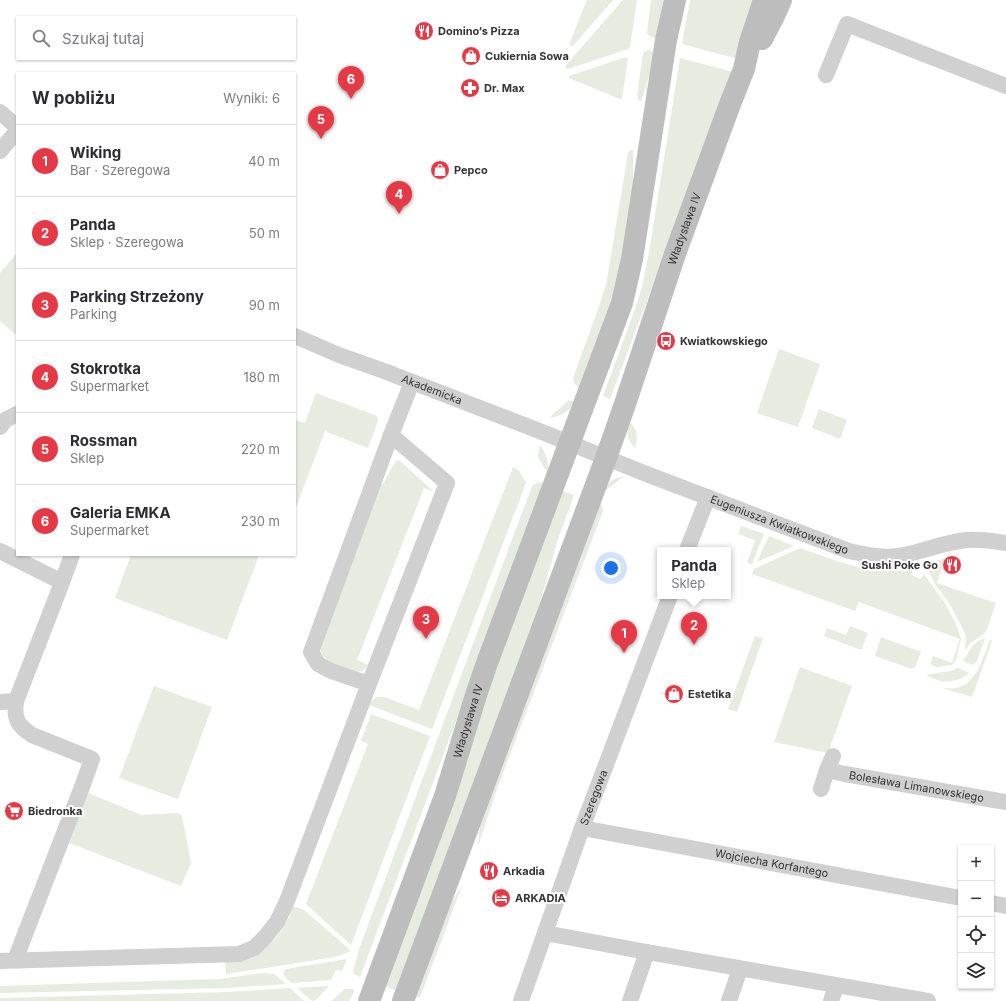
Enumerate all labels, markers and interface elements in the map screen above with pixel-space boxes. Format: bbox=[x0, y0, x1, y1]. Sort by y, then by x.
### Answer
search box bbox=[16, 16, 296, 60]
restaurant icon: Domino‘s Pizza bbox=[413, 20, 435, 42]
place label: Domino‘s Pizza bbox=[438, 24, 520, 38]
icon: search bbox=[30, 27, 52, 49]
text: Szukaj tutaj bbox=[62, 29, 144, 48]
shop icon: Cukiernia Sowa bbox=[460, 45, 482, 67]
place label: Cukiernia Sowa bbox=[485, 49, 569, 63]
pin: 6 bbox=[338, 66, 364, 99]
pharmacy icon: Dr. Max bbox=[459, 77, 481, 99]
place label: Dr. Max bbox=[484, 81, 525, 95]
text: W pobliżu bbox=[32, 88, 115, 108]
text: Wyniki: 6 bbox=[223, 90, 280, 106]
pin: 5 bbox=[308, 106, 334, 139]
text: Wiking bbox=[70, 143, 121, 162]
text: 1 bbox=[42, 153, 48, 169]
text: 40 m bbox=[248, 153, 280, 169]
shop icon: Pepco bbox=[429, 159, 451, 181]
text: Bar · Szeregowa bbox=[70, 162, 170, 178]
place label: Pepco bbox=[454, 163, 488, 177]
pin: 4 bbox=[386, 181, 412, 214]
street label: Władysława IV bbox=[665, 190, 704, 267]
text: Panda bbox=[70, 215, 116, 234]
text: 2 bbox=[41, 225, 49, 241]
text: 50 m bbox=[249, 225, 280, 241]
text: Sklep · Szeregowa bbox=[70, 234, 184, 250]
text: Parking Strzeżony bbox=[70, 287, 204, 306]
text: 3 bbox=[41, 297, 49, 313]
text: 90 m bbox=[249, 297, 280, 313]
text: Parking bbox=[70, 306, 117, 322]
bus stop icon: Kwiatkowskiego bbox=[655, 330, 677, 352]
place label: Kwiatkowskiego bbox=[680, 334, 768, 348]
text: Stokrotka bbox=[70, 359, 141, 378]
text: 4 bbox=[41, 369, 49, 385]
text: 180 m bbox=[243, 369, 280, 385]
street label: Akademicka bbox=[400, 371, 464, 407]
text: Supermarket bbox=[70, 378, 149, 394]
text: Rossman bbox=[70, 431, 137, 450]
text: 5 bbox=[41, 441, 49, 457]
text: 220 m bbox=[241, 441, 280, 457]
text: Sklep bbox=[70, 450, 104, 466]
street label: Eugeniusza Kwiatkowskiego bbox=[708, 492, 851, 557]
text: Galeria EMKA bbox=[70, 503, 171, 522]
text: 6 bbox=[41, 513, 49, 529]
text: 230 m bbox=[241, 513, 280, 529]
text: Supermarket bbox=[70, 522, 149, 538]
popup bbox=[657, 547, 731, 599]
restaurant icon: Sushi Poke Go bbox=[941, 554, 963, 576]
text: Panda bbox=[671, 556, 717, 575]
your location bbox=[601, 558, 621, 578]
place label: Sushi Poke Go bbox=[861, 558, 938, 572]
text: Sklep bbox=[671, 575, 705, 591]
pin: 3 bbox=[413, 606, 439, 639]
pin: 2 bbox=[681, 612, 707, 645]
pin: 1 bbox=[611, 620, 637, 653]
street label: Władysława IV bbox=[450, 682, 486, 760]
shop icon: Estetika bbox=[663, 683, 685, 705]
place label: Estetika bbox=[688, 687, 731, 701]
street label: Szeregowa bbox=[577, 768, 610, 827]
street label: Bolesława Limanowskiego bbox=[848, 768, 986, 805]
supermarket icon: Biedronka bbox=[3, 800, 25, 822]
place label: Biedronka bbox=[28, 804, 82, 818]
map controls bbox=[958, 845, 994, 989]
button: + bbox=[958, 845, 994, 881]
street label: Wojciecha Korfantego bbox=[714, 846, 830, 880]
restaurant icon: Arkadia bbox=[478, 860, 500, 882]
place label: Arkadia bbox=[503, 864, 545, 878]
button: − bbox=[958, 881, 994, 917]
hotel icon: ARKADIA bbox=[490, 887, 512, 909]
place label: ARKADIA bbox=[515, 891, 566, 905]
button: locate bbox=[958, 917, 994, 953]
button: layers bbox=[958, 953, 994, 989]

